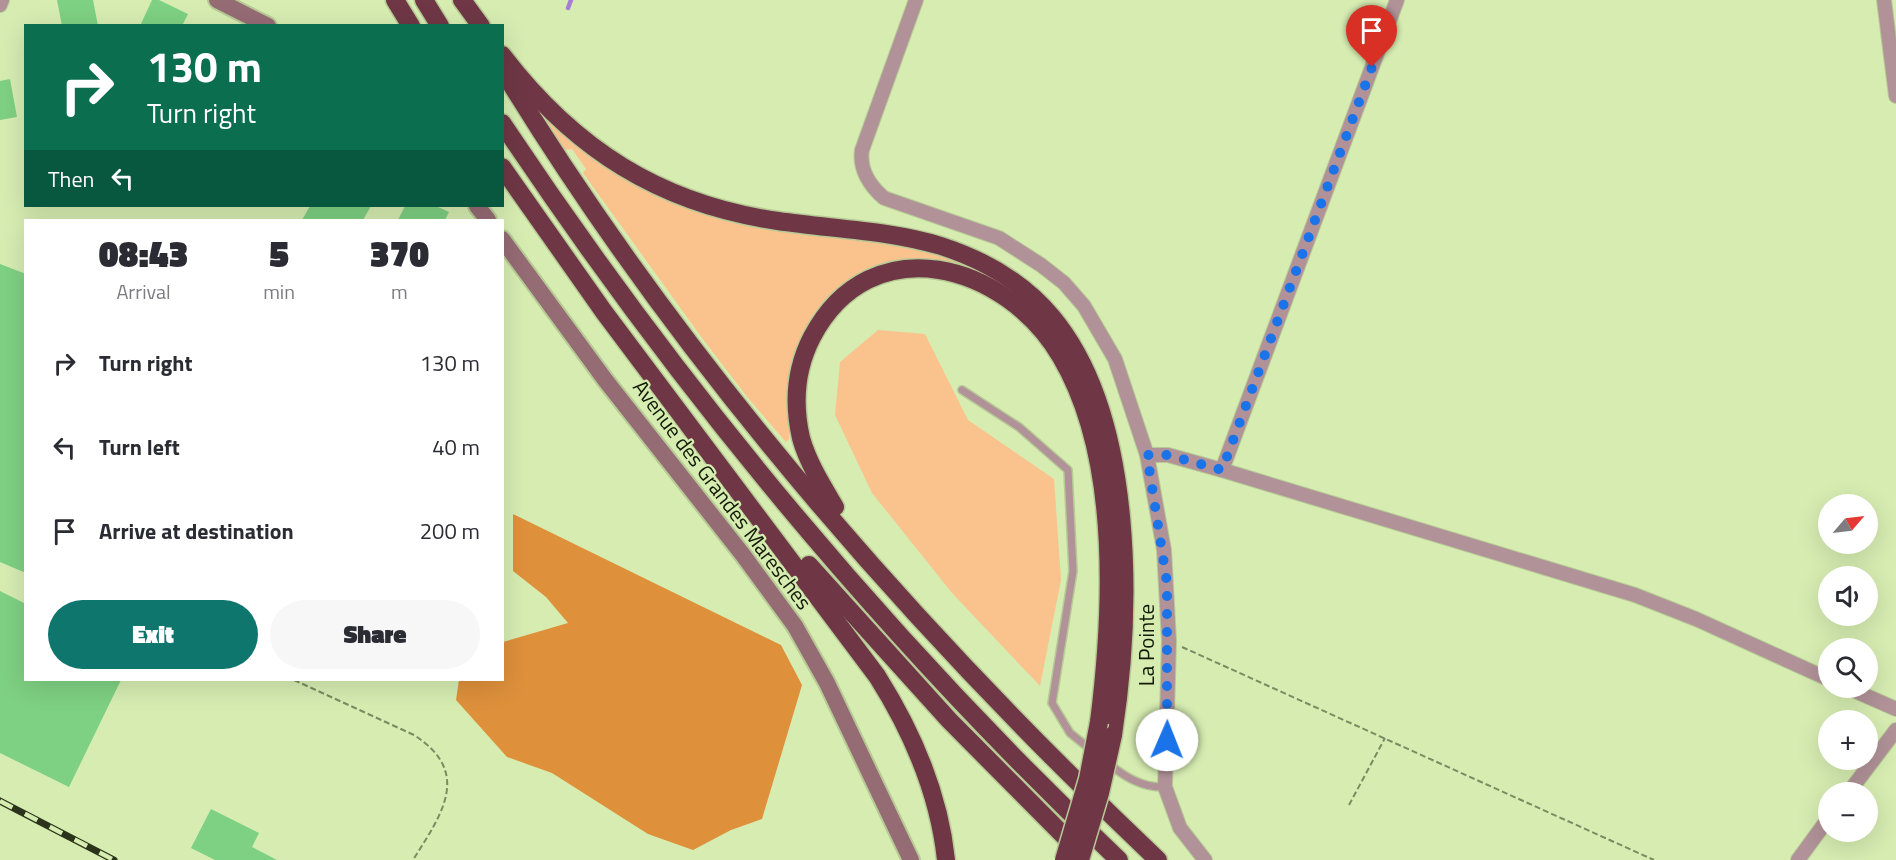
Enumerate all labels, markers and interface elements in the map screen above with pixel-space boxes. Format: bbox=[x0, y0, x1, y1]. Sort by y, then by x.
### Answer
pin bbox=[1346, 5, 1397, 67]
icon: arrive bbox=[1355, 14, 1388, 47]
text: 130 m bbox=[147, 34, 262, 98]
icon: right bbox=[48, 48, 126, 126]
text: Turn right bbox=[147, 92, 256, 133]
text: Then bbox=[48, 162, 94, 196]
icon: left bbox=[106, 162, 139, 195]
text: 08:43 bbox=[99, 226, 188, 281]
text: 5 bbox=[269, 226, 289, 281]
text: 370 bbox=[370, 226, 429, 281]
text: Arrival bbox=[116, 276, 171, 307]
text: min bbox=[263, 276, 295, 307]
text: m bbox=[391, 276, 408, 307]
text: Turn right bbox=[99, 346, 193, 380]
text: 130 m bbox=[420, 346, 480, 380]
icon: right bbox=[48, 347, 81, 380]
street label: Avenue des Grandes Maresches bbox=[625, 373, 820, 616]
text: Turn left bbox=[99, 430, 180, 464]
text: 40 m bbox=[432, 430, 480, 464]
icon: left bbox=[48, 431, 81, 464]
north arrow bbox=[1818, 494, 1878, 554]
map controls bbox=[1818, 494, 1878, 842]
text: Arrive at destination bbox=[99, 514, 294, 548]
text: 200 m bbox=[420, 514, 480, 548]
icon: arrive bbox=[48, 515, 81, 548]
button: sound bbox=[1818, 566, 1878, 626]
button: Exit bbox=[48, 600, 258, 669]
button: Share bbox=[270, 600, 480, 669]
street label: La Pointe bbox=[1130, 604, 1162, 686]
button: search bbox=[1818, 638, 1878, 698]
position arrow bbox=[1135, 708, 1199, 772]
button: + bbox=[1818, 710, 1878, 770]
button: − bbox=[1818, 782, 1878, 842]

